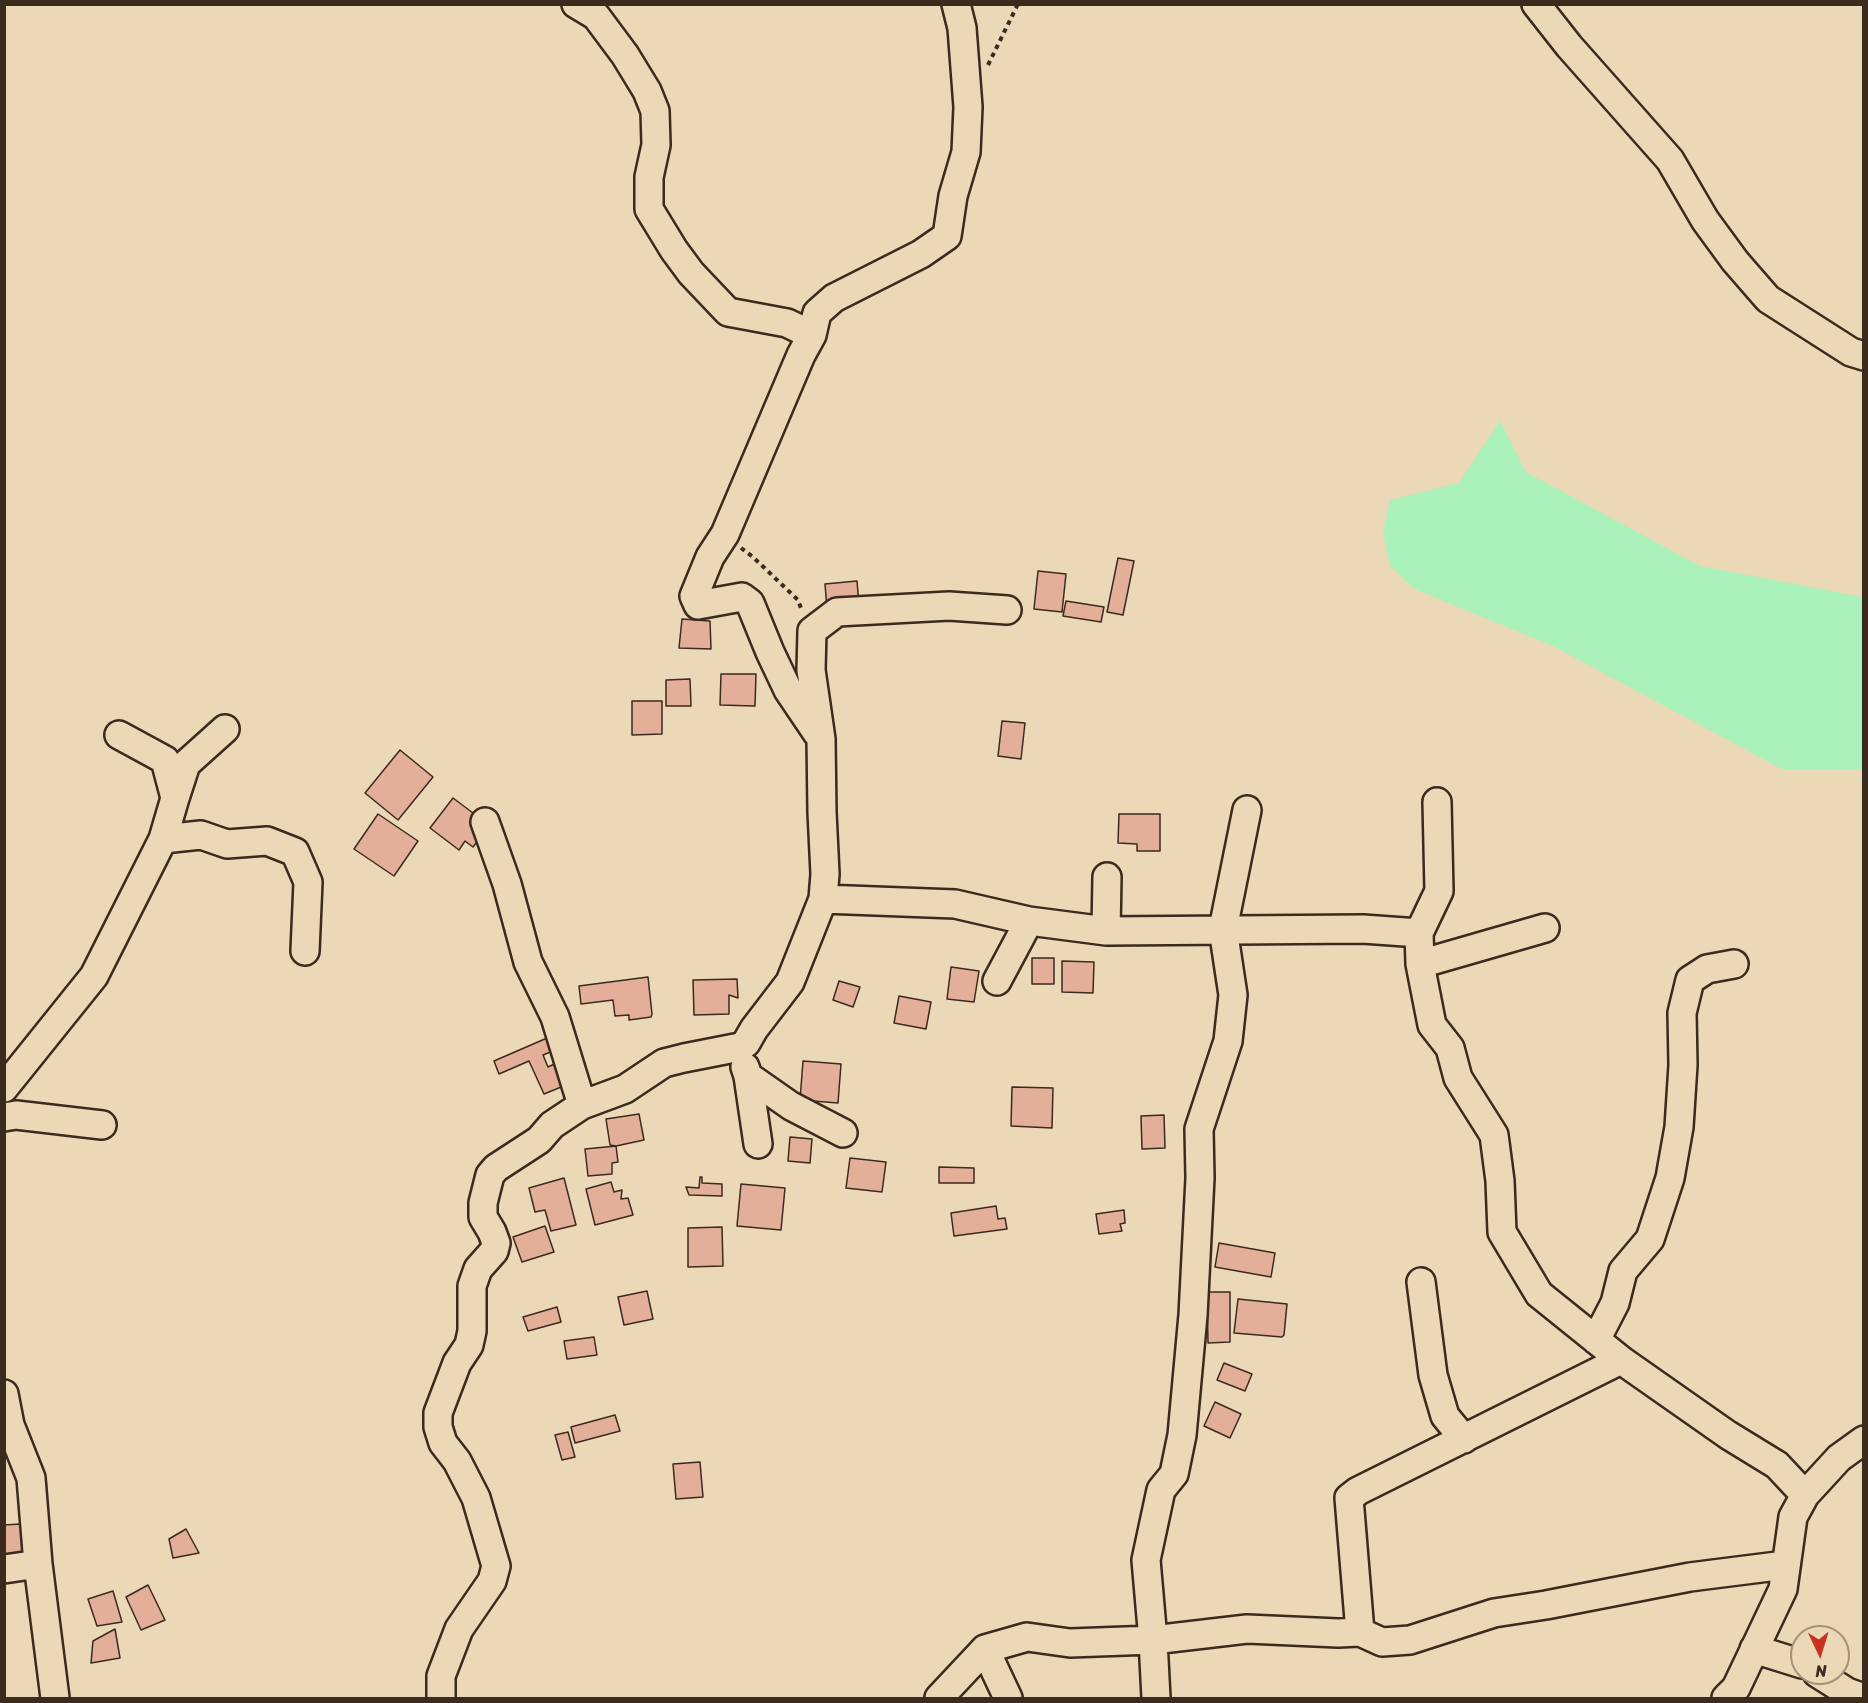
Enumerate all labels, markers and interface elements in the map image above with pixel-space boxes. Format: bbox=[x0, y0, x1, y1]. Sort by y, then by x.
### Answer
north arrow bbox=[1790, 1625, 1850, 1685]
text: N bbox=[1815, 1657, 1828, 1686]

